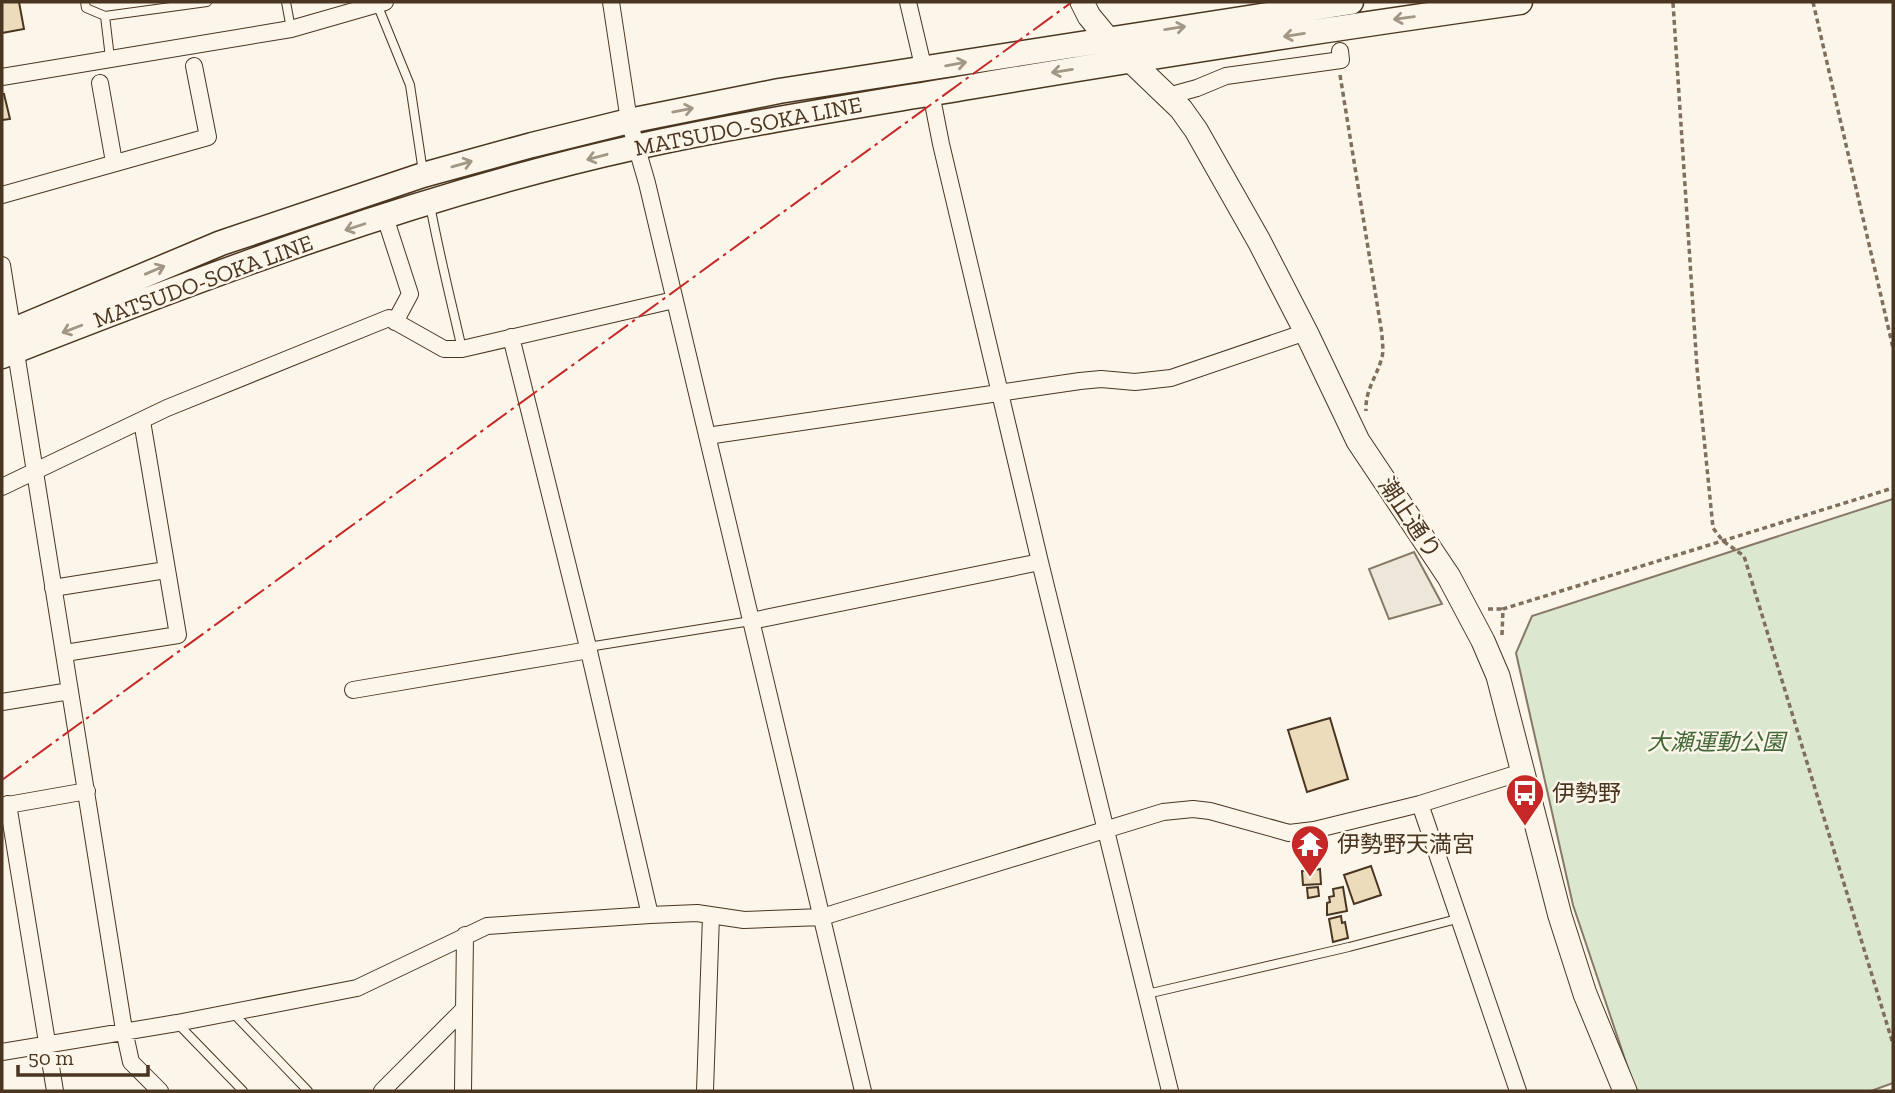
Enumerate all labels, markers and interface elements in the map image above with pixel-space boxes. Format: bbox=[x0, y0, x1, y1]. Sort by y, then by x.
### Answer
one-way arrow bbox=[1393, 12, 1416, 25]
one-way arrow bbox=[1163, 22, 1186, 35]
one-way arrow bbox=[1284, 29, 1306, 42]
one-way arrow bbox=[944, 57, 967, 70]
one-way arrow bbox=[1051, 65, 1074, 79]
street label: MATSUDO-SOKA LINE bbox=[632, 90, 864, 162]
one-way arrow bbox=[671, 103, 694, 117]
one-way arrow bbox=[586, 151, 609, 164]
one-way arrow bbox=[451, 157, 473, 170]
one-way arrow bbox=[345, 222, 367, 234]
street label: MATSUDO-SOKA LINE bbox=[90, 228, 316, 334]
one-way arrow bbox=[144, 263, 165, 276]
one-way arrow bbox=[62, 324, 83, 336]
street label: 潮止通り bbox=[1373, 472, 1447, 564]
park label: 大瀬運動公園 bbox=[1647, 728, 1788, 756]
bus stop icon: 伊勢野 bbox=[1504, 772, 1546, 827]
place label: 伊勢野 bbox=[1552, 779, 1621, 807]
temple icon: 伊勢野天満宮 bbox=[1289, 823, 1331, 878]
place label: 伊勢野天満宮 bbox=[1337, 830, 1475, 858]
scale bar bbox=[18, 1034, 147, 1078]
text: 50 m bbox=[28, 1045, 74, 1070]

